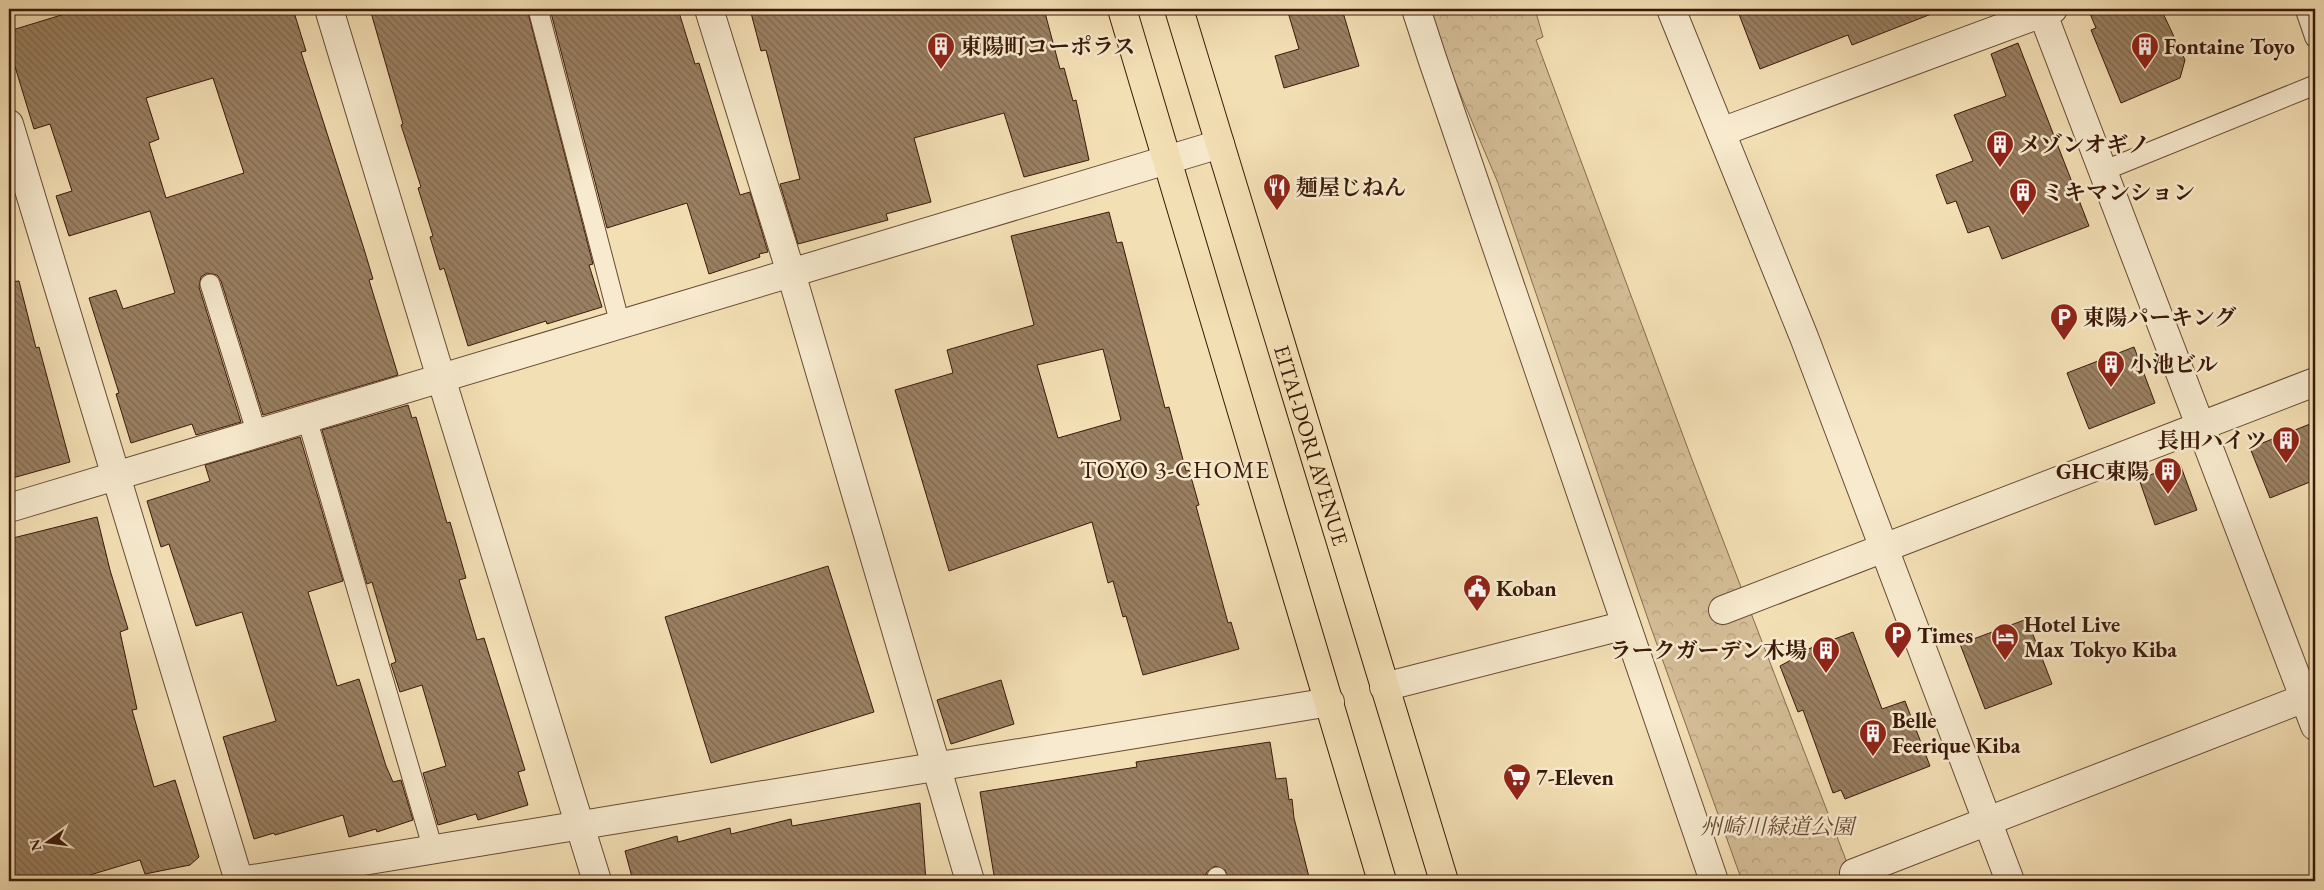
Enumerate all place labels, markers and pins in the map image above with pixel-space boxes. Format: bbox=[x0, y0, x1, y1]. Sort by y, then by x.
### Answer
building icon: 東陽町コーポラス bbox=[926, 31, 956, 70]
building icon: Fontaine Toyo bbox=[2130, 31, 2160, 70]
place label: 東陽町コーポラス bbox=[960, 32, 1135, 61]
place label: Fontaine Toyo bbox=[2164, 32, 2295, 61]
building icon: メゾンオギノ bbox=[1985, 129, 2015, 168]
place label: メゾンオギノ bbox=[2019, 130, 2150, 159]
restaurant icon: 麺屋じねん bbox=[1262, 172, 1292, 211]
place label: 麺屋じねん bbox=[1296, 173, 1406, 202]
building icon: ミキマンション bbox=[2008, 177, 2038, 216]
place label: ミキマンション bbox=[2042, 178, 2195, 207]
parking icon: 東陽パーキング bbox=[2049, 302, 2079, 341]
place label: 東陽パーキング bbox=[2083, 303, 2236, 332]
building icon: 小池ビル bbox=[2096, 349, 2126, 388]
place label: 小池ビル bbox=[2130, 350, 2218, 379]
building icon: 長田ハイツ bbox=[2271, 425, 2301, 464]
place label: 長田ハイツ bbox=[2157, 426, 2267, 455]
building icon: GHC東陽 bbox=[2153, 456, 2183, 495]
place label: GHC東陽 bbox=[2056, 457, 2149, 486]
public building icon: Koban bbox=[1462, 573, 1492, 612]
place label: Koban bbox=[1496, 574, 1557, 603]
place label: Hotel Live Max Tokyo Kiba bbox=[2024, 610, 2177, 664]
parking icon: Times bbox=[1883, 620, 1913, 659]
place label: Times bbox=[1917, 621, 1973, 650]
hotel icon: Hotel Live Max Tokyo Kiba bbox=[1990, 622, 2020, 661]
building icon: ラークガーデン木場 bbox=[1811, 635, 1841, 674]
place label: ラークガーデン木場 bbox=[1609, 636, 1807, 665]
place label: Belle Feerique Kiba bbox=[1892, 706, 2021, 760]
building icon: Belle Feerique Kiba bbox=[1858, 718, 1888, 757]
supermarket icon: 7-Eleven bbox=[1502, 762, 1532, 801]
place label: 7-Eleven bbox=[1536, 763, 1614, 792]

